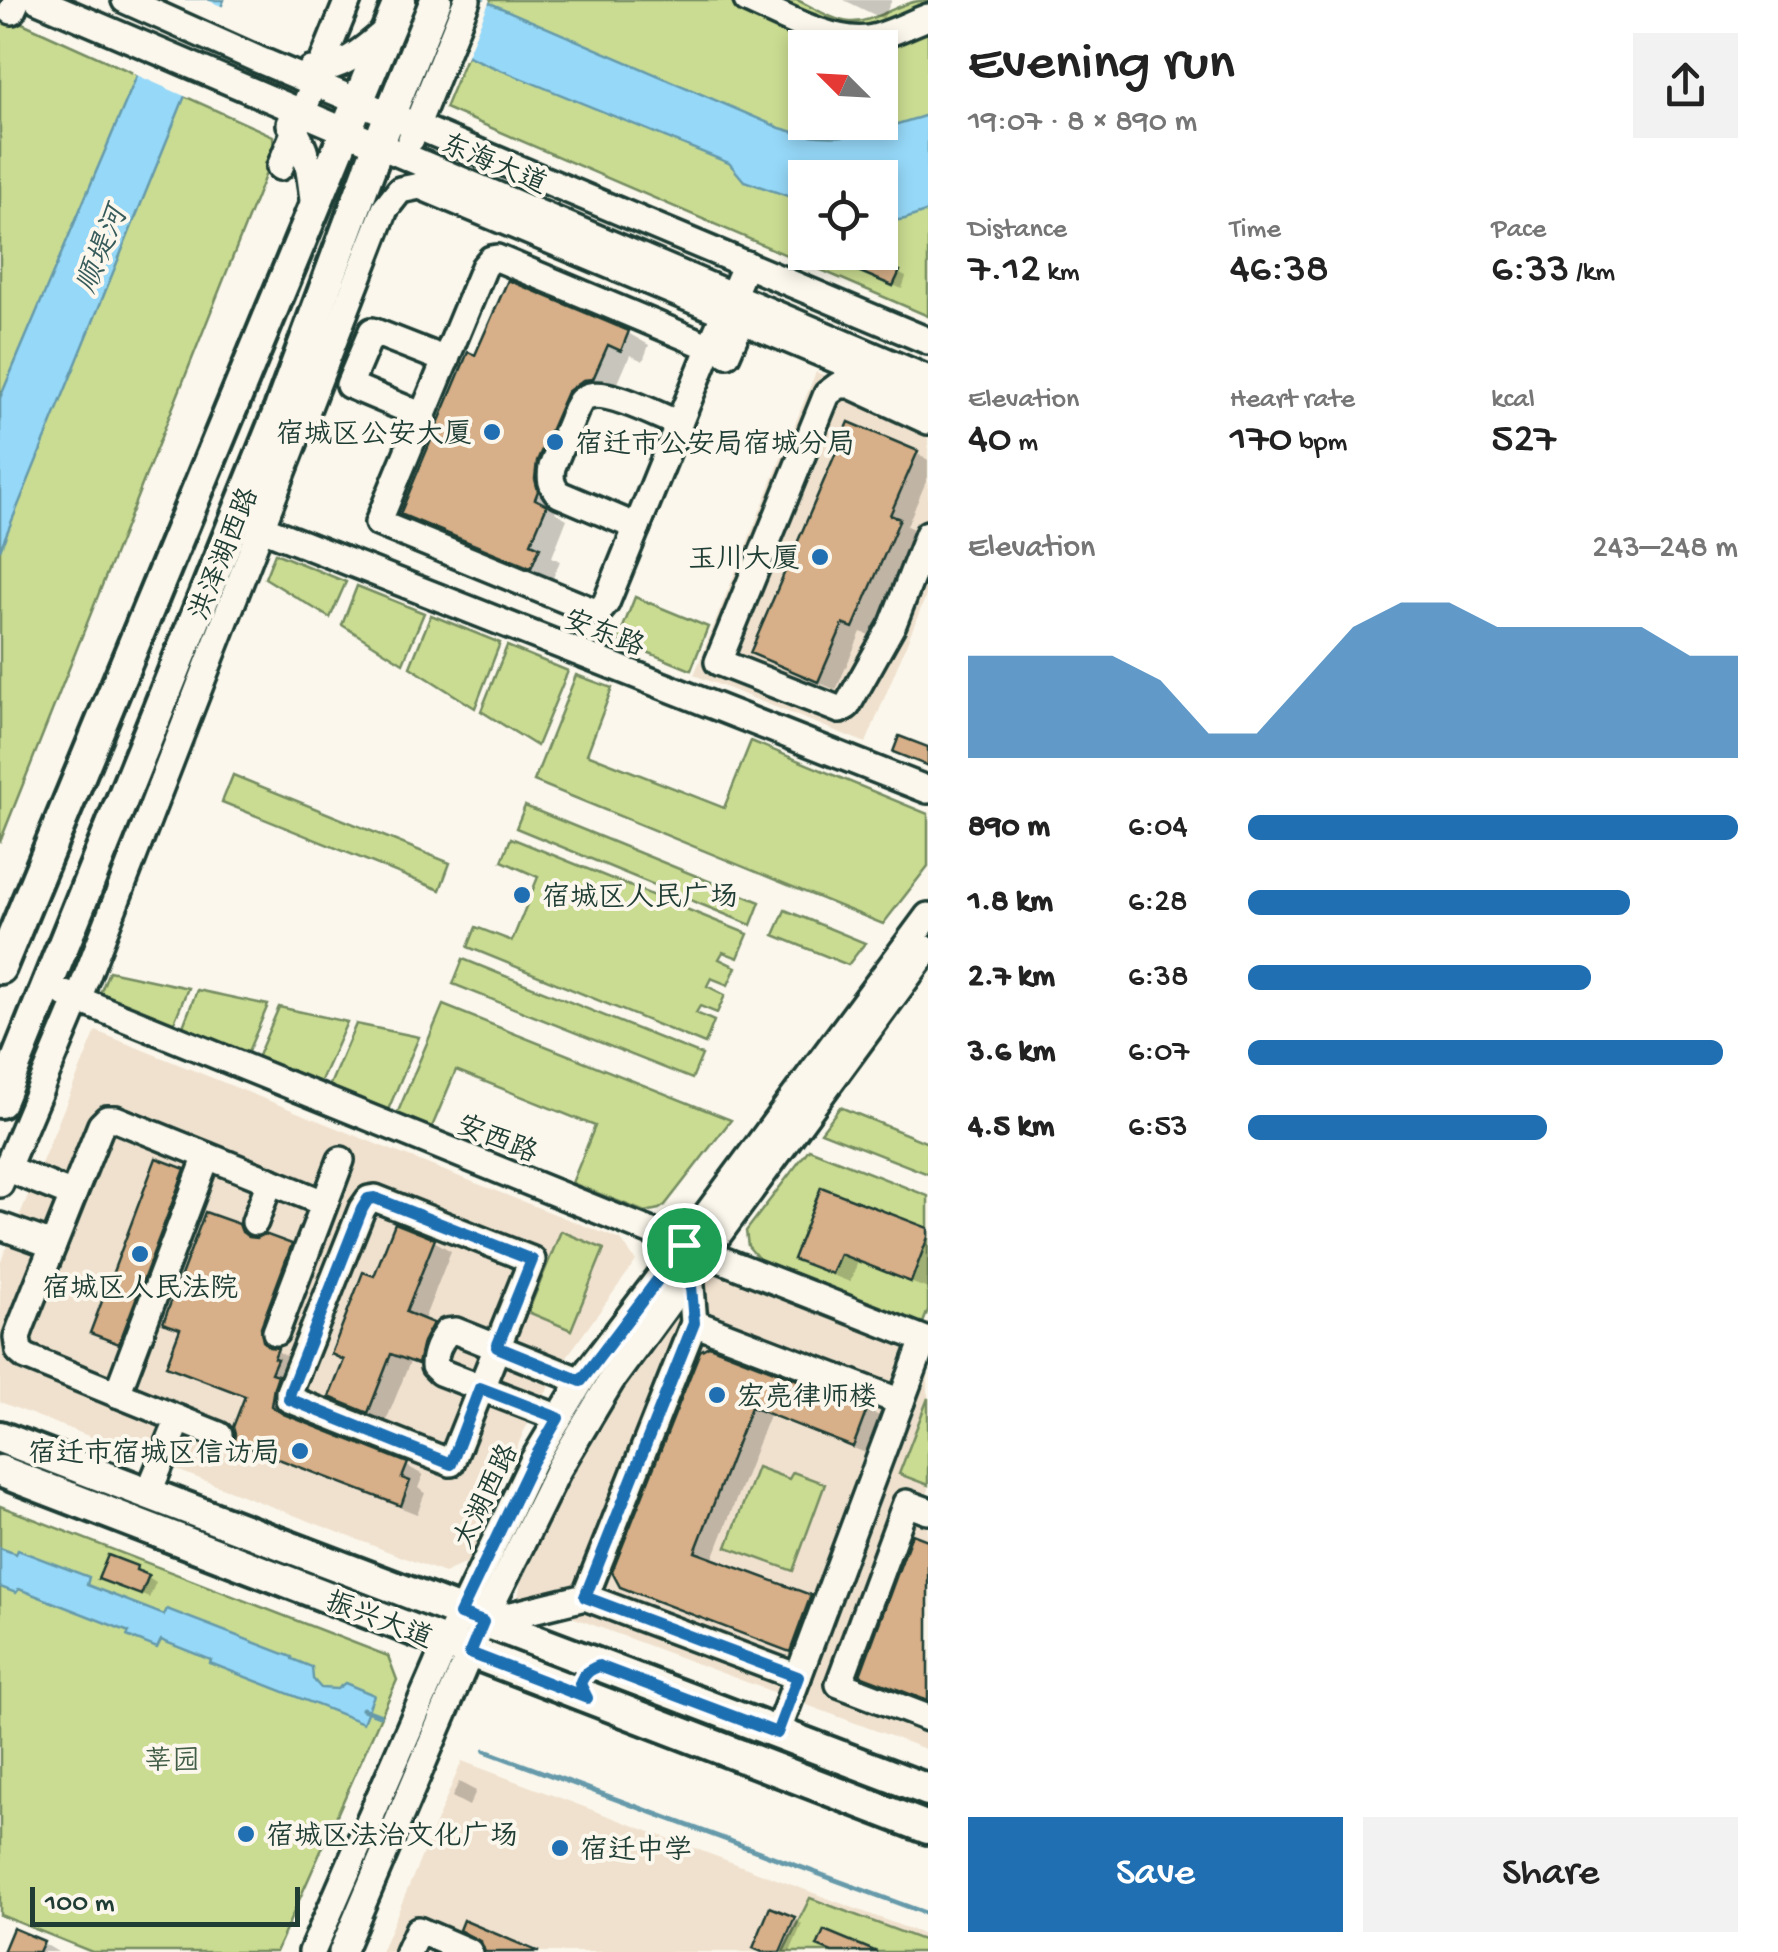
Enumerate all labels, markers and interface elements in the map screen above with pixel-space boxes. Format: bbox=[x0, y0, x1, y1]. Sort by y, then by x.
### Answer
north arrow bbox=[788, 30, 898, 140]
map controls bbox=[788, 30, 898, 270]
button: share bbox=[1633, 33, 1738, 138]
text: Evening run bbox=[968, 34, 1235, 98]
text: 19:07 · 8 × 890 m bbox=[968, 104, 1197, 142]
street label: 东海大道 bbox=[435, 128, 552, 203]
button: locate bbox=[788, 160, 898, 270]
water label: 顺堤河 bbox=[71, 198, 139, 299]
text: Distance bbox=[968, 214, 1067, 247]
text: Time bbox=[1230, 214, 1281, 247]
text: Pace bbox=[1491, 214, 1546, 247]
text: 7.12 bbox=[968, 247, 1041, 296]
text: 46:38 bbox=[1230, 247, 1329, 296]
text: 6:33 bbox=[1491, 247, 1569, 296]
text: km bbox=[1041, 257, 1080, 290]
text: /km bbox=[1569, 257, 1615, 290]
text: Elevation bbox=[968, 384, 1079, 417]
text: Heart rate bbox=[1230, 384, 1355, 417]
text: kcal bbox=[1491, 384, 1535, 417]
text: 40 bbox=[968, 417, 1012, 466]
text: 170 bbox=[1230, 417, 1292, 466]
text: 527 bbox=[1491, 417, 1556, 466]
place label: 宿城区公安大厦 bbox=[276, 418, 472, 453]
marker: 宿城区公安大厦 bbox=[481, 421, 503, 443]
text: m bbox=[1012, 427, 1038, 460]
text: bpm bbox=[1292, 427, 1347, 460]
place label: 宿迁市公安局宿城分局 bbox=[575, 428, 855, 463]
marker: 宿迁市公安局宿城分局 bbox=[544, 431, 566, 453]
street label: 洪泽湖西路 bbox=[183, 483, 268, 626]
text: Elevation bbox=[968, 530, 1095, 568]
text: 243–248 m bbox=[1592, 530, 1738, 568]
place label: 玉川大厦 bbox=[688, 544, 800, 578]
marker: 玉川大厦 bbox=[809, 546, 831, 568]
street label: 安东路 bbox=[558, 603, 649, 666]
text: 890 m bbox=[968, 809, 1050, 847]
text: 6:04 bbox=[1128, 809, 1188, 847]
place label: 宿城区人民广场 bbox=[542, 881, 738, 916]
marker: 宿城区人民广场 bbox=[511, 884, 533, 906]
text: 1.8 km bbox=[968, 884, 1053, 922]
text: 6:28 bbox=[1128, 884, 1187, 922]
text: 2.7 km bbox=[968, 959, 1055, 997]
text: 6:38 bbox=[1128, 959, 1188, 997]
text: 3.6 km bbox=[968, 1034, 1055, 1072]
text: 6:07 bbox=[1128, 1034, 1189, 1072]
street label: 安西路 bbox=[451, 1108, 542, 1172]
text: 4.5 km bbox=[968, 1109, 1055, 1147]
text: 6:53 bbox=[1128, 1109, 1188, 1147]
pin bbox=[642, 1203, 727, 1288]
icon: arrive bbox=[657, 1218, 712, 1273]
marker: 宿城区人民法院 bbox=[129, 1243, 151, 1265]
place label: 宿城区人民法院 bbox=[42, 1272, 238, 1307]
place label: 宏亮律师楼 bbox=[737, 1381, 877, 1416]
marker: 宏亮律师楼 bbox=[706, 1384, 728, 1406]
place label: 宿迁市宿城区信访局 bbox=[28, 1437, 280, 1472]
street label: 太湖西路 bbox=[447, 1439, 527, 1555]
marker: 宿迁市宿城区信访局 bbox=[289, 1440, 311, 1462]
street label: 振兴大道 bbox=[320, 1586, 437, 1658]
park label: 莘园 bbox=[144, 1746, 200, 1780]
button: Save bbox=[968, 1817, 1343, 1932]
button: Share bbox=[1363, 1817, 1738, 1932]
place label: 宿城区法治文化广场 bbox=[266, 1820, 518, 1855]
marker: 宿城区法治文化广场 bbox=[235, 1823, 257, 1845]
place label: 宿迁中学 bbox=[580, 1834, 692, 1869]
marker: 宿迁中学 bbox=[549, 1837, 571, 1859]
scale bar bbox=[30, 1882, 300, 1926]
text: 100 m bbox=[45, 1888, 115, 1921]

